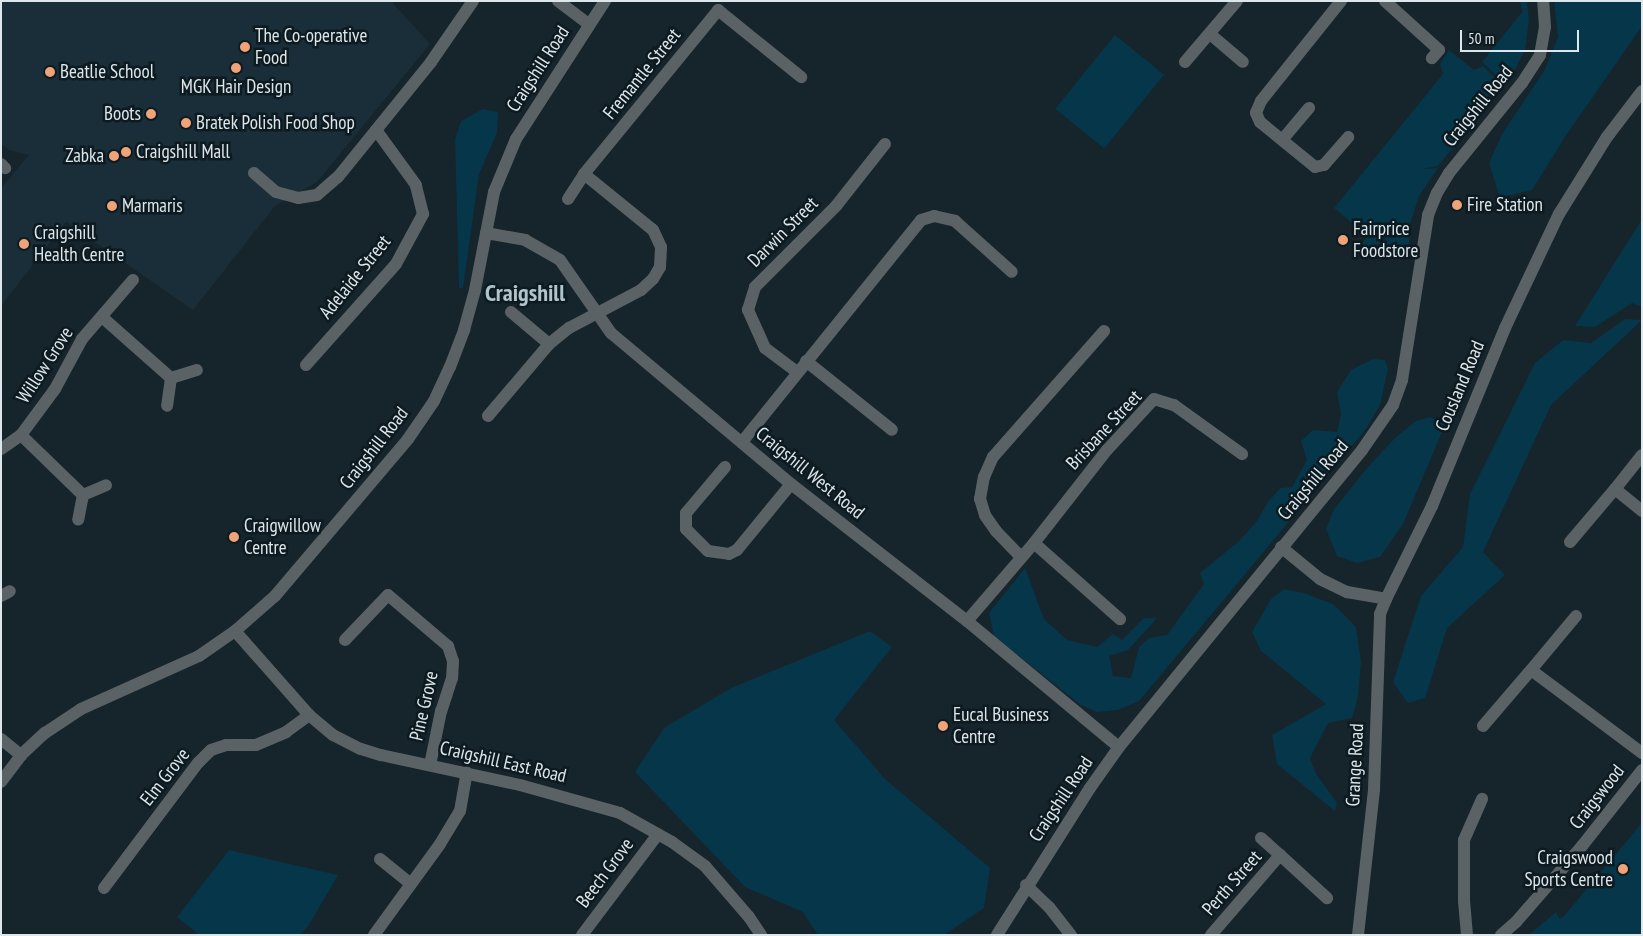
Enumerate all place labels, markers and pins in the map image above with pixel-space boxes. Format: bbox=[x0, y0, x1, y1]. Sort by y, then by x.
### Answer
place label: The Co-operative Food bbox=[255, 25, 367, 69]
marker: The Co-operative Food bbox=[239, 41, 251, 53]
place label: Beatlie School bbox=[60, 61, 154, 83]
marker: MGK Hair Design bbox=[230, 62, 242, 74]
marker: Beatlie School bbox=[44, 66, 56, 78]
place label: MGK Hair Design bbox=[181, 76, 291, 98]
place label: Boots bbox=[104, 103, 141, 125]
marker: Boots bbox=[145, 108, 157, 120]
place label: Bratek Polish Food Shop bbox=[196, 112, 355, 134]
marker: Bratek Polish Food Shop bbox=[180, 117, 192, 129]
place label: Craigshill Mall bbox=[136, 141, 230, 163]
place label: Zabka bbox=[65, 145, 104, 167]
marker: Craigshill Mall bbox=[120, 146, 132, 158]
marker: Zabka bbox=[108, 150, 120, 162]
place label: Fire Station bbox=[1467, 194, 1543, 216]
place label: Marmaris bbox=[122, 195, 183, 217]
marker: Fire Station bbox=[1451, 199, 1463, 211]
marker: Marmaris bbox=[106, 200, 118, 212]
place label: Fairprice Foodstore bbox=[1353, 218, 1418, 262]
place label: Craigshill Health Centre bbox=[34, 222, 124, 266]
marker: Fairprice Foodstore bbox=[1337, 234, 1349, 246]
marker: Craigshill Health Centre bbox=[18, 238, 30, 250]
place label: Craigwillow Centre bbox=[244, 515, 321, 559]
marker: Craigwillow Centre bbox=[228, 531, 240, 543]
place label: Eucal Business Centre bbox=[953, 704, 1049, 748]
marker: Eucal Business Centre bbox=[937, 720, 949, 732]
place label: Craigswood Sports Centre bbox=[1524, 847, 1613, 891]
marker: Craigswood Sports Centre bbox=[1617, 863, 1629, 875]

